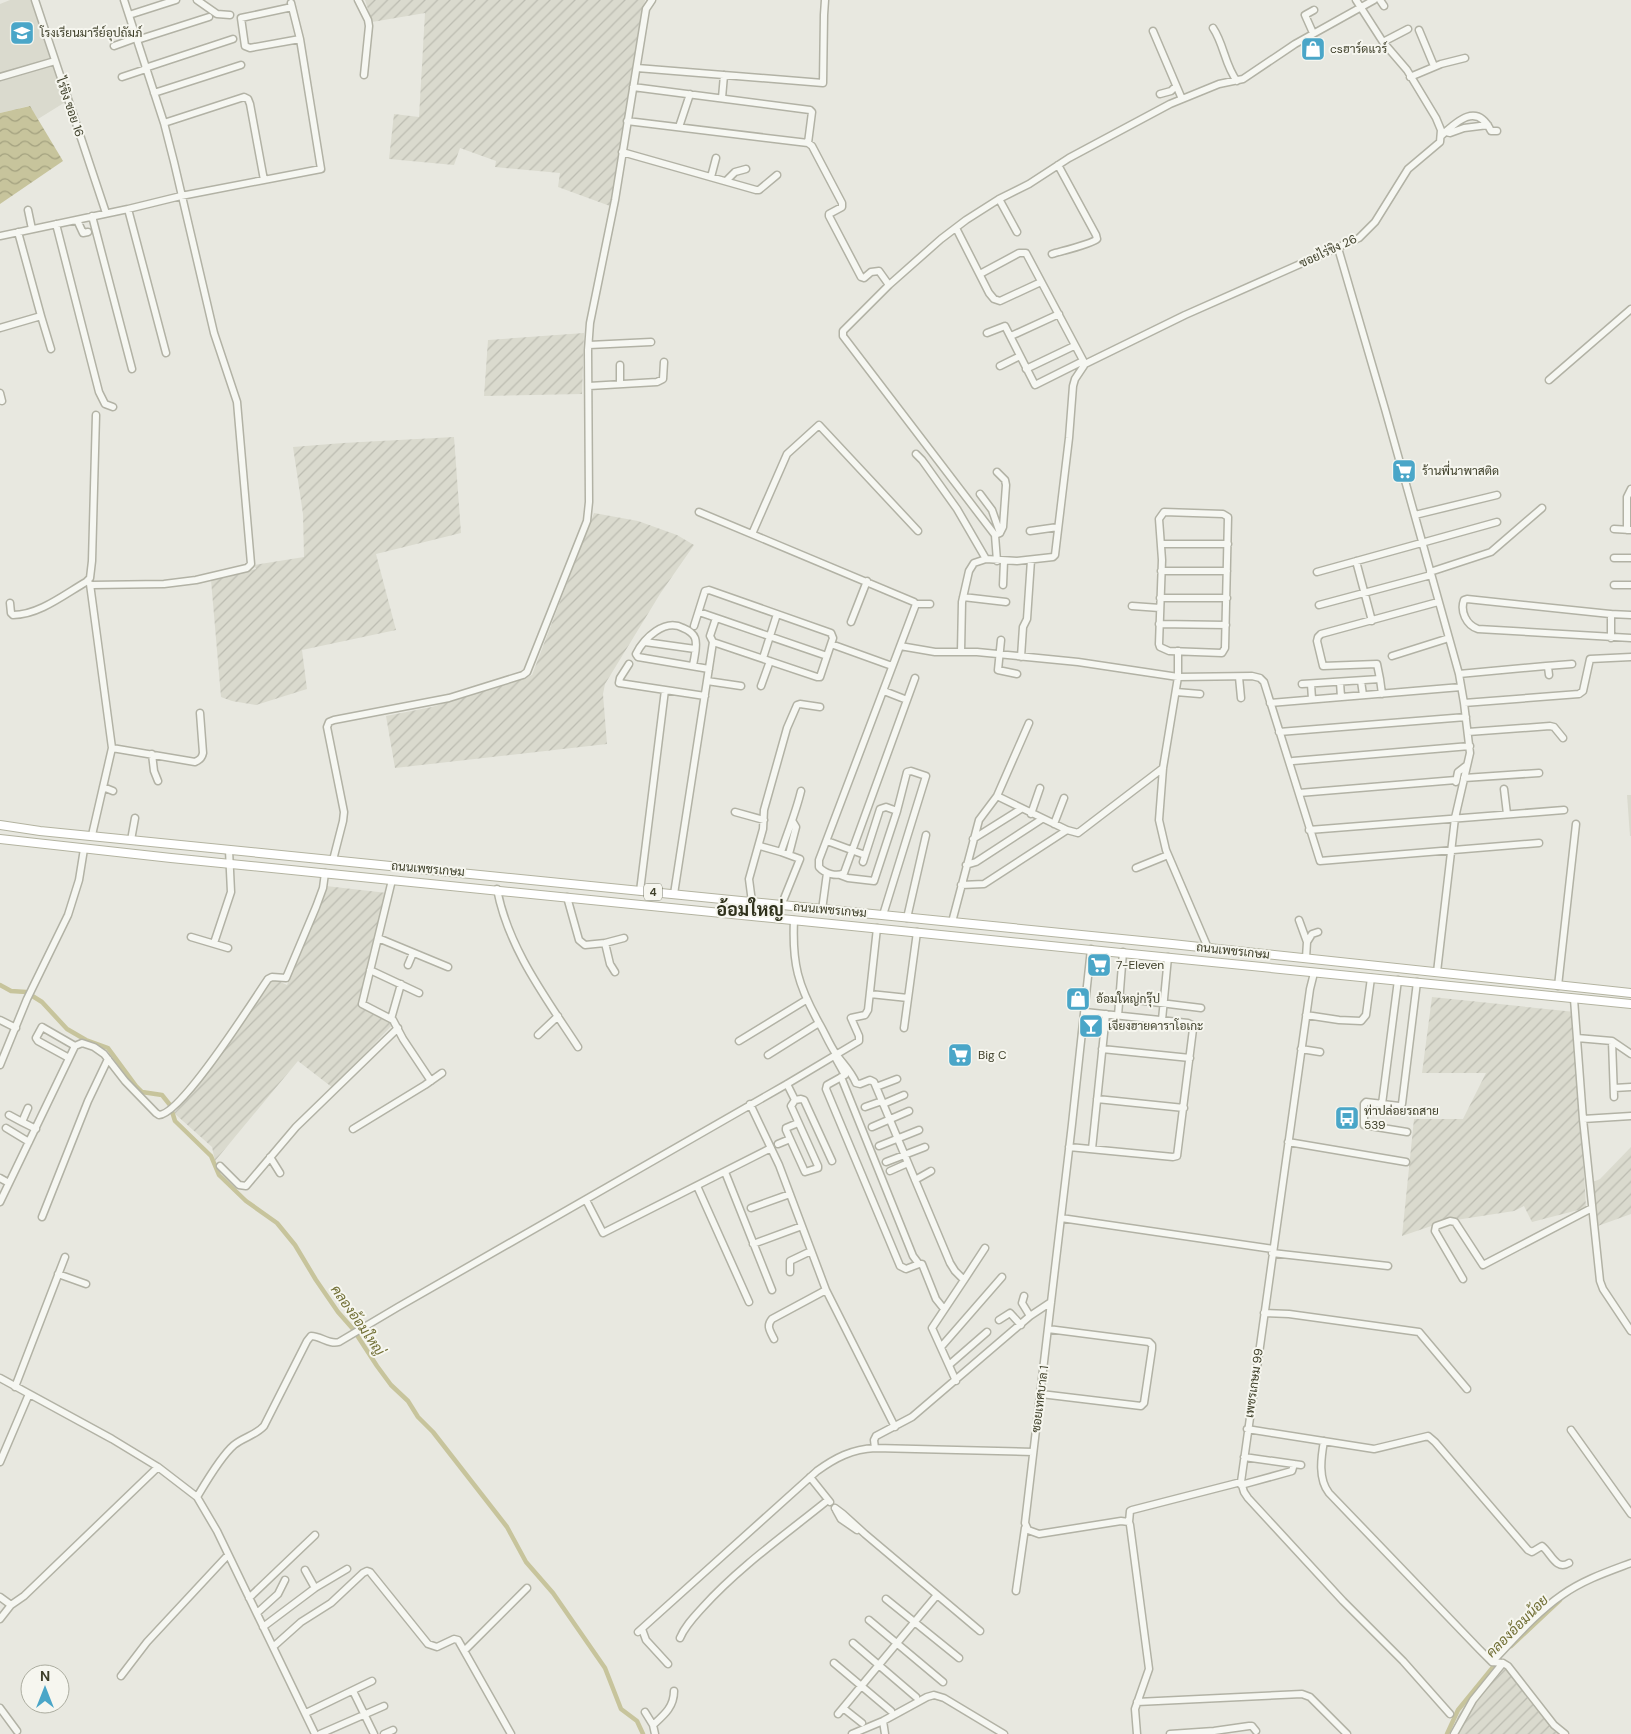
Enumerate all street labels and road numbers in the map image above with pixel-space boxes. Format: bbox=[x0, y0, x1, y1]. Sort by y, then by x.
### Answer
street label: ไร่ขิง ซอย 16 bbox=[52, 74, 88, 139]
street label: ซอยไร่ขิง 26 bbox=[1297, 231, 1359, 271]
street label: ถนนเพชรเกษม bbox=[391, 858, 465, 880]
road number: 4 bbox=[644, 884, 662, 900]
street label: ถนนเพชรเกษม bbox=[793, 899, 867, 921]
street label: ถนนเพชรเกษม bbox=[1195, 939, 1271, 963]
street label: เพชรเกษม 99 bbox=[1241, 1347, 1267, 1419]
street label: ซอยเทศบาล 1 bbox=[1028, 1364, 1052, 1434]

